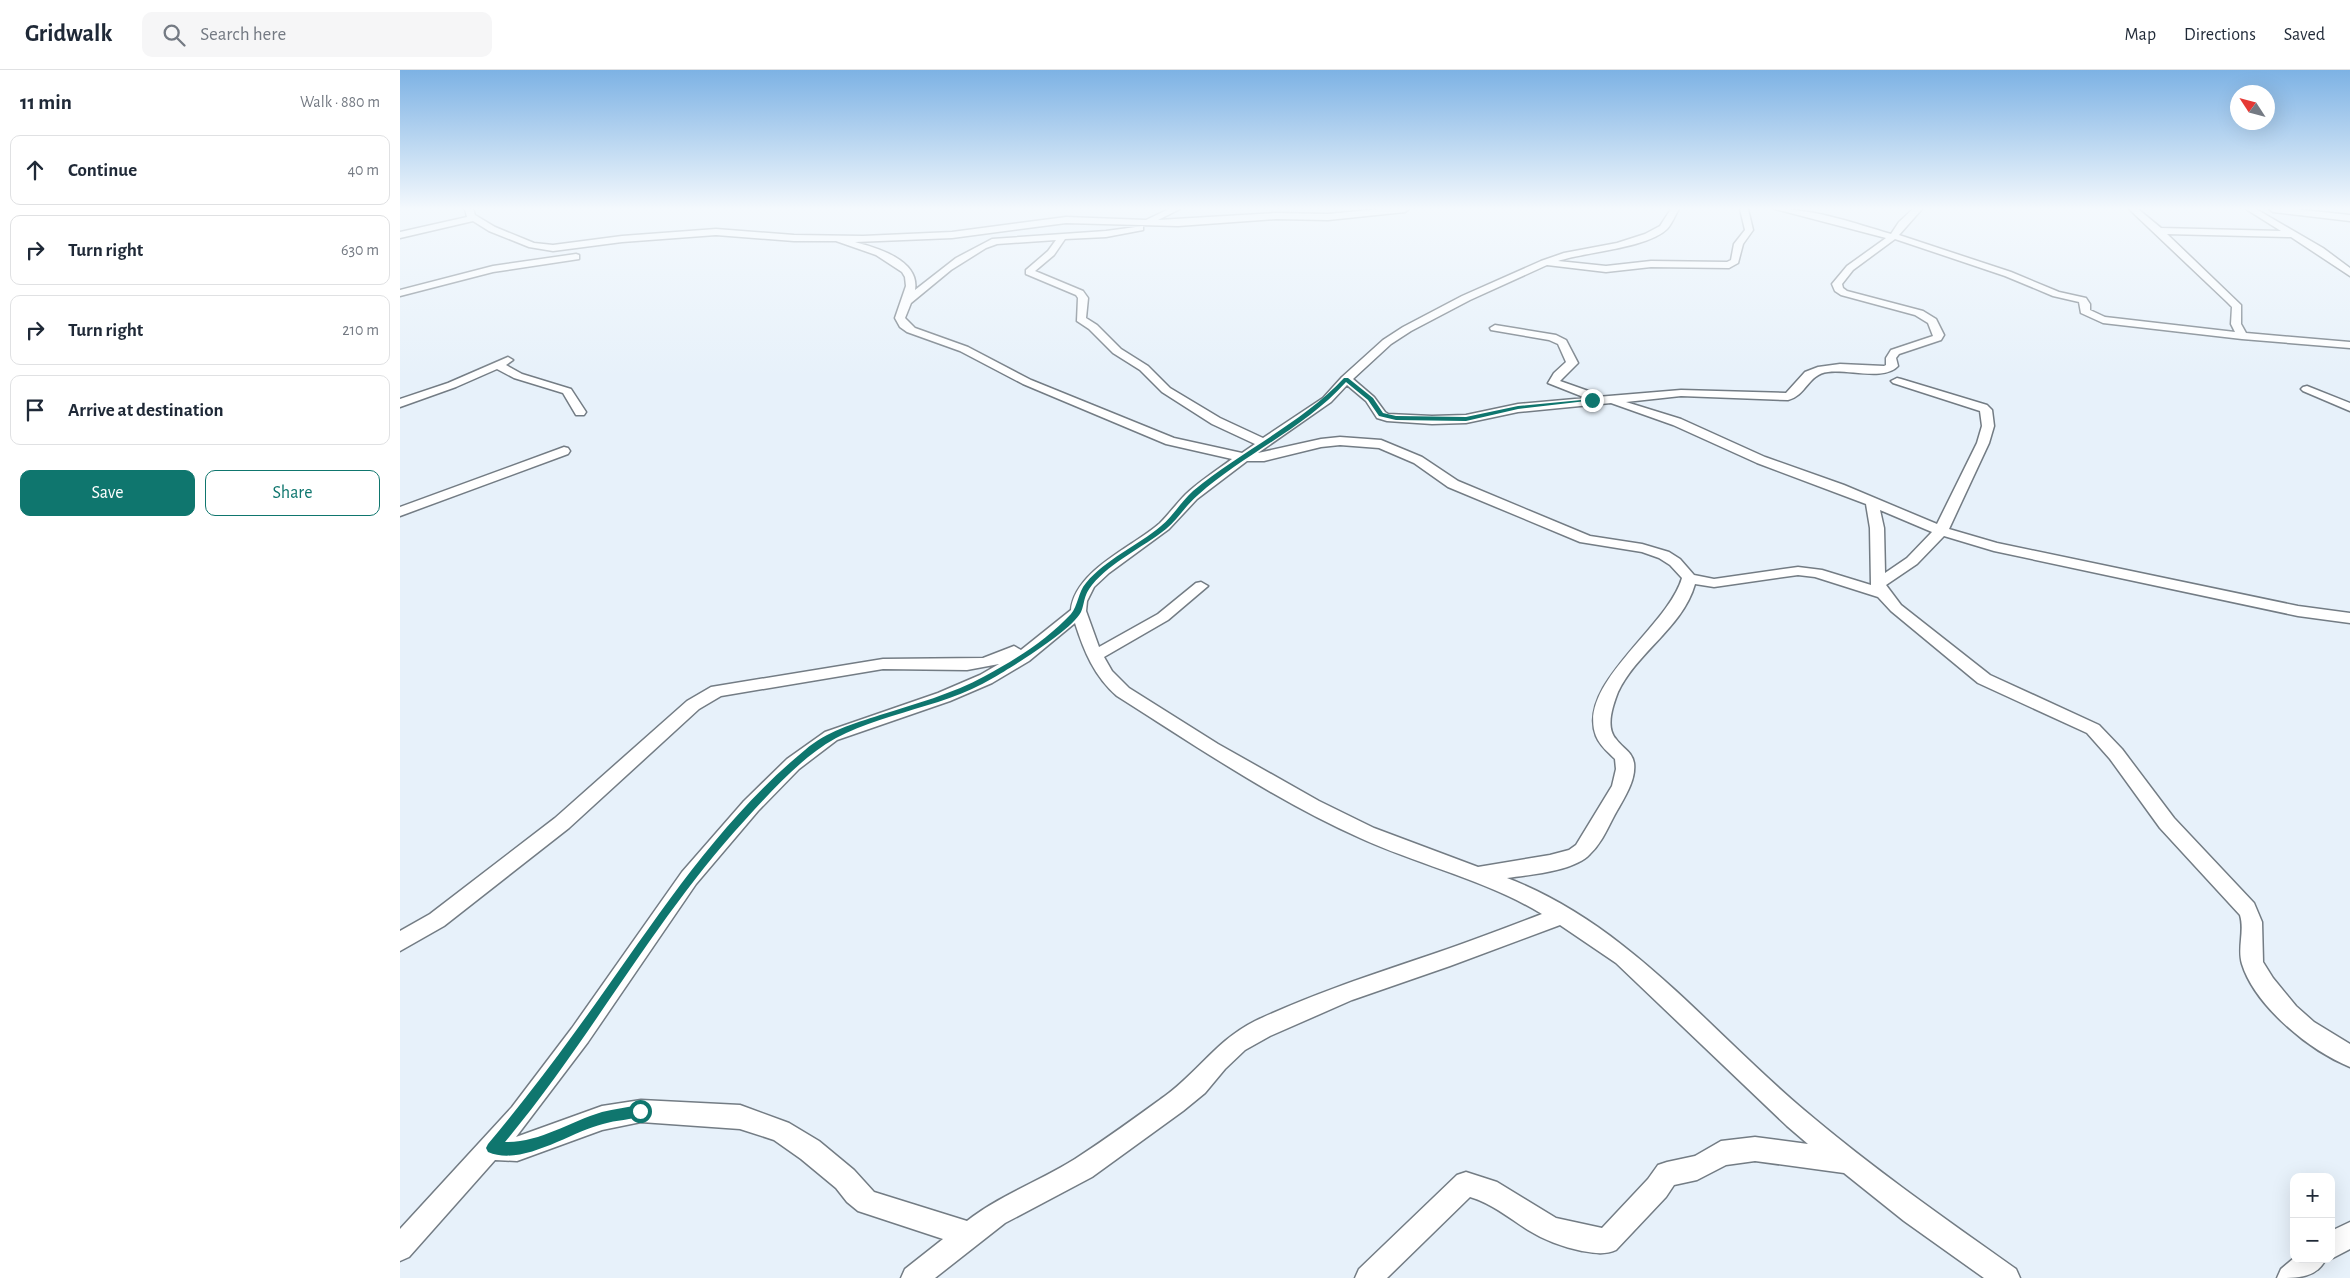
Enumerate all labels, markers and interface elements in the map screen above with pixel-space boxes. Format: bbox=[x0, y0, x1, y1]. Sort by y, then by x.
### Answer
search box bbox=[142, 12, 492, 57]
icon: search bbox=[160, 21, 188, 49]
text: Gridwalk bbox=[25, 22, 112, 46]
text: Search here bbox=[200, 25, 286, 44]
text: Map bbox=[2125, 26, 2156, 44]
text: Directions bbox=[2184, 26, 2256, 44]
text: Saved bbox=[2284, 26, 2325, 44]
north arrow bbox=[2230, 85, 2275, 130]
text: 11 min bbox=[20, 92, 72, 113]
text: Walk · 880 m bbox=[300, 94, 380, 110]
icon: ahead bbox=[21, 156, 49, 184]
text: Continue bbox=[68, 161, 137, 180]
text: 40 m bbox=[347, 162, 379, 178]
icon: right bbox=[21, 236, 49, 264]
text: Turn right bbox=[68, 241, 143, 260]
text: 630 m bbox=[341, 242, 379, 258]
icon: right bbox=[21, 316, 49, 344]
text: Turn right bbox=[68, 321, 143, 340]
text: 210 m bbox=[342, 322, 379, 338]
route end bbox=[1581, 389, 1604, 412]
icon: arrive bbox=[21, 396, 49, 424]
text: Arrive at destination bbox=[68, 401, 224, 420]
button: Save bbox=[20, 470, 195, 516]
button: Share bbox=[205, 470, 380, 516]
route start bbox=[629, 1100, 652, 1123]
map controls bbox=[2290, 1173, 2335, 1263]
button: + bbox=[2290, 1173, 2335, 1218]
button: − bbox=[2290, 1218, 2335, 1263]

